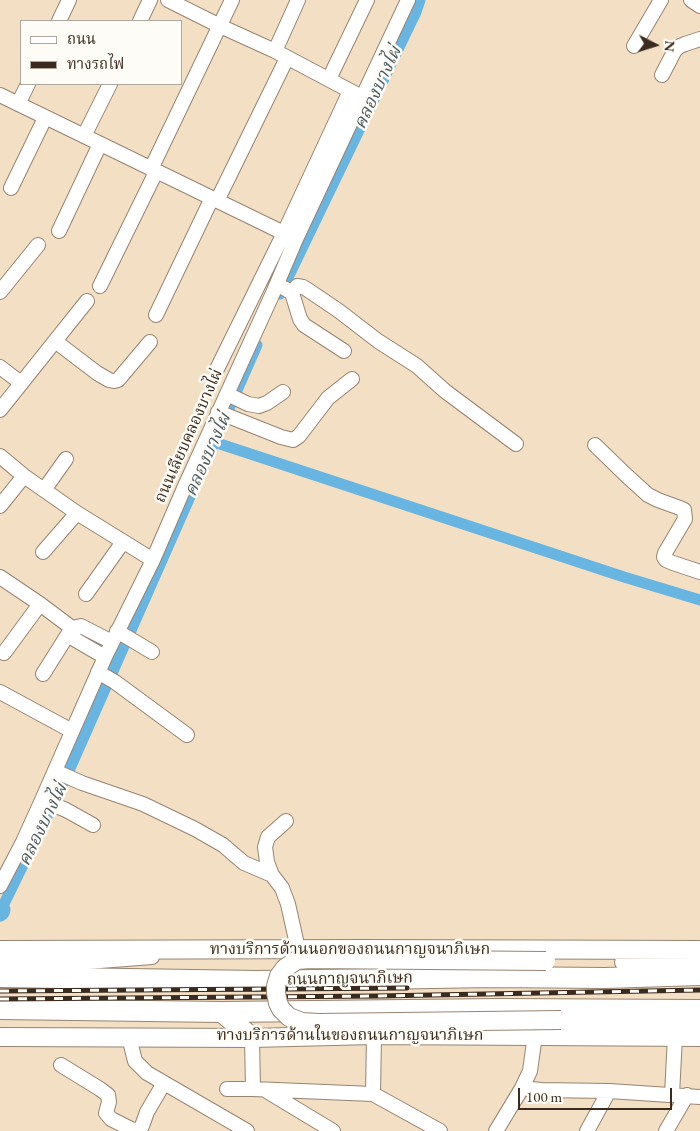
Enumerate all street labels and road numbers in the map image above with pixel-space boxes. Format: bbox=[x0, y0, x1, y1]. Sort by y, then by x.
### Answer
street label: ถนนเลียบคลองบางไผ่ bbox=[151, 366, 227, 506]
street label: ทางบริการด้านนอกของถนนกาญจนาภิเษก bbox=[210, 940, 490, 960]
street label: ถนนกาญจนาภิเษก bbox=[287, 968, 413, 990]
street label: ทางบริการด้านในของถนนกาญจนาภิเษก bbox=[216, 1026, 484, 1046]

